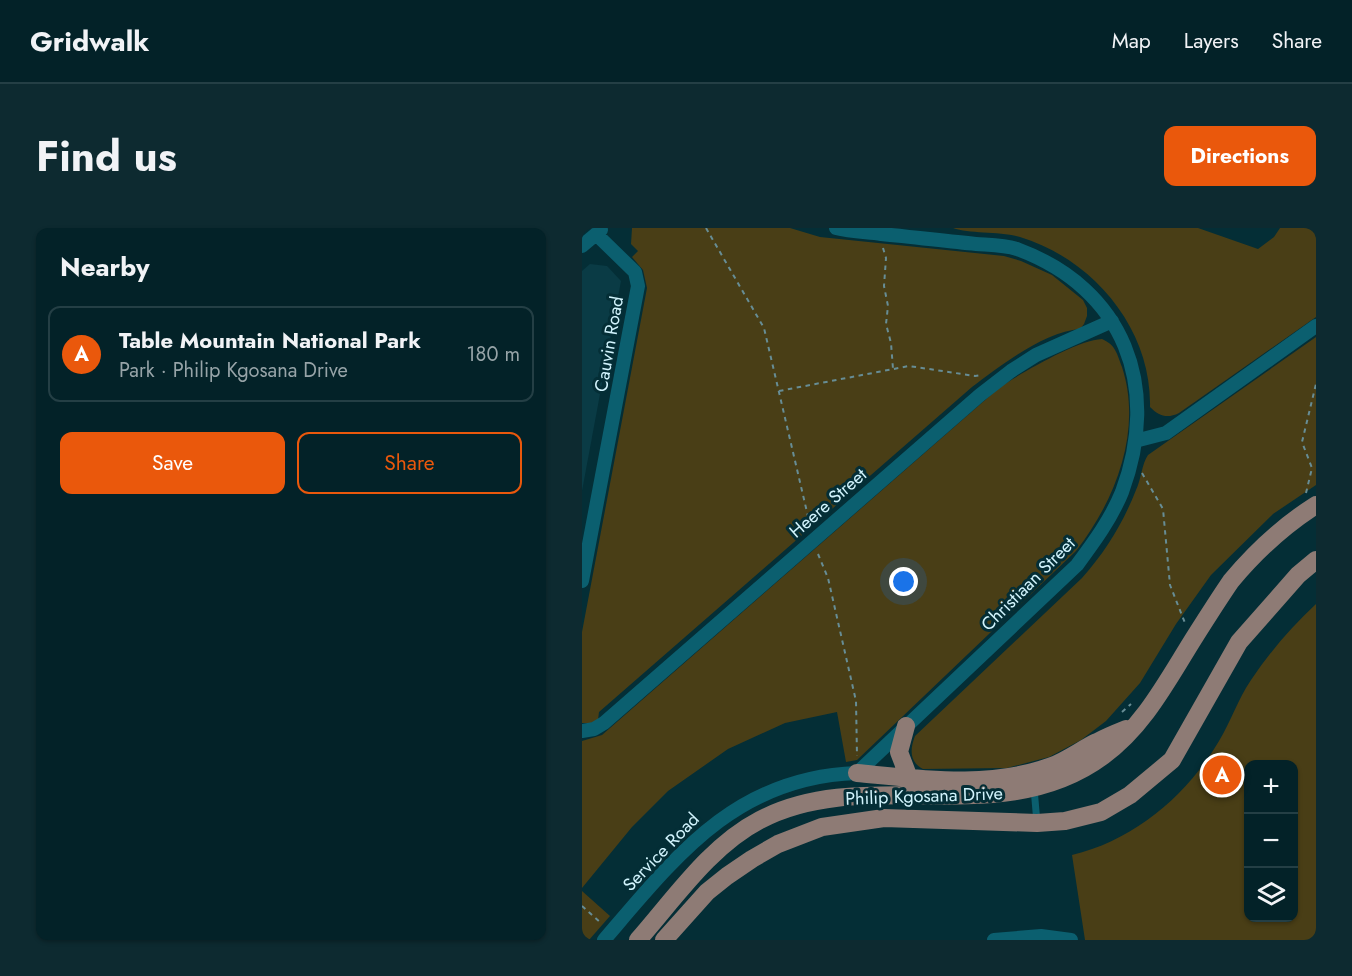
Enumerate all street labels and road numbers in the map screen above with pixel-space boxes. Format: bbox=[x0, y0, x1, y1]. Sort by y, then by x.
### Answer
street label: Cauvin Road bbox=[588, 294, 630, 394]
street label: Heere Street bbox=[784, 462, 873, 544]
street label: Christiaan Street bbox=[975, 530, 1082, 637]
street label: Philip Kgosana Drive bbox=[845, 780, 1003, 812]
street label: Service Road bbox=[617, 807, 705, 897]

